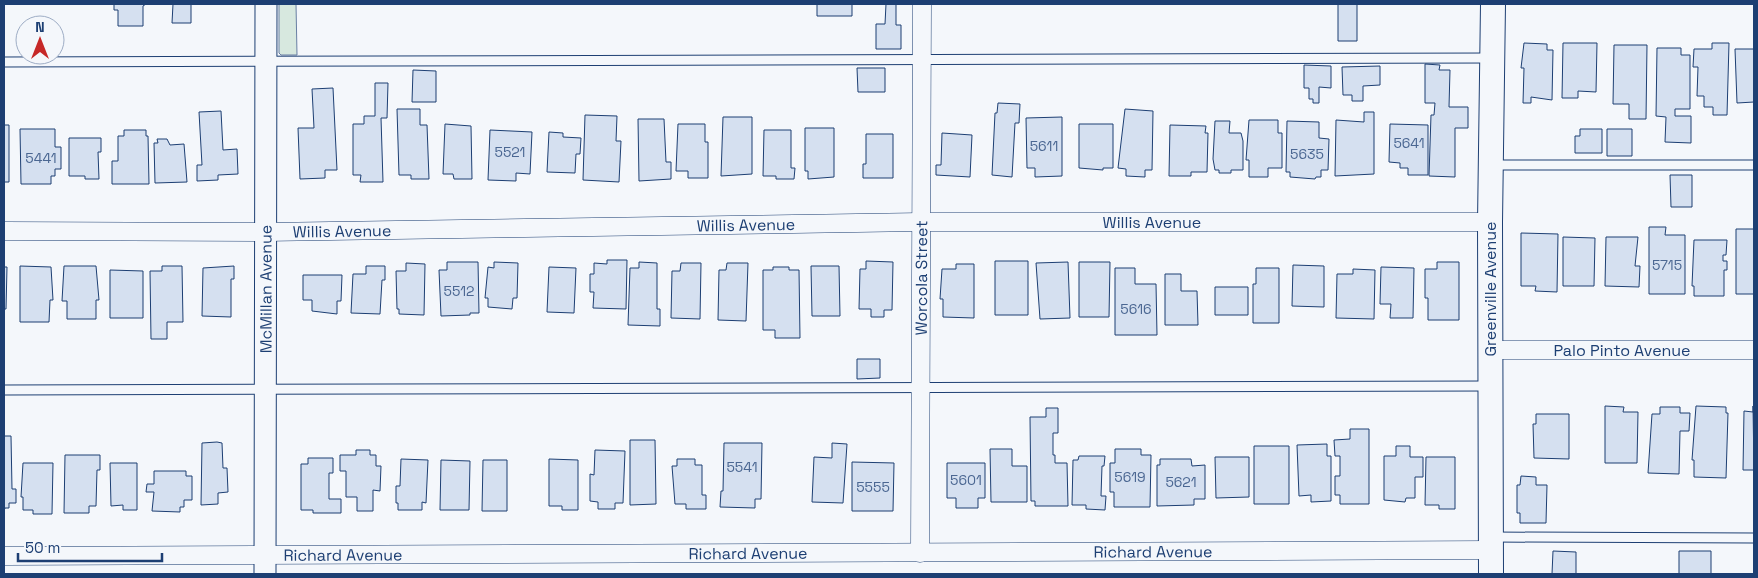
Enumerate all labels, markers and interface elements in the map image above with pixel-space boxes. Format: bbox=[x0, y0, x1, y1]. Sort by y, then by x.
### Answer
north arrow bbox=[15, 15, 65, 65]
text: N bbox=[35, 18, 45, 36]
house number: 5641 bbox=[1393, 134, 1425, 152]
house number: 5611 bbox=[1030, 137, 1058, 155]
house number: 5521 bbox=[495, 143, 525, 161]
house number: 5635 bbox=[1290, 145, 1324, 163]
house number: 5441 bbox=[25, 149, 57, 167]
street label: Willis Avenue bbox=[1103, 212, 1201, 233]
street label: Willis Avenue bbox=[696, 214, 795, 236]
street label: Willis Avenue bbox=[293, 220, 391, 243]
street label: Worcola Street bbox=[911, 220, 932, 336]
street label: Greenville Avenue bbox=[1480, 221, 1501, 357]
street label: McMillan Avenue bbox=[255, 225, 277, 353]
house number: 5715 bbox=[1652, 256, 1682, 274]
house number: 5512 bbox=[444, 282, 474, 300]
house number: 5616 bbox=[1120, 300, 1152, 318]
street label: Palo Pinto Avenue bbox=[1553, 340, 1691, 361]
house number: 5541 bbox=[726, 458, 758, 476]
house number: 5619 bbox=[1114, 468, 1146, 486]
house number: 5601 bbox=[950, 471, 982, 489]
house number: 5621 bbox=[1165, 473, 1197, 491]
house number: 5555 bbox=[856, 478, 890, 496]
scale bar bbox=[18, 530, 161, 562]
text: 50 m bbox=[25, 538, 60, 557]
street label: Richard Avenue bbox=[1093, 541, 1213, 563]
street label: Richard Avenue bbox=[688, 543, 808, 564]
street label: Richard Avenue bbox=[283, 544, 403, 566]

